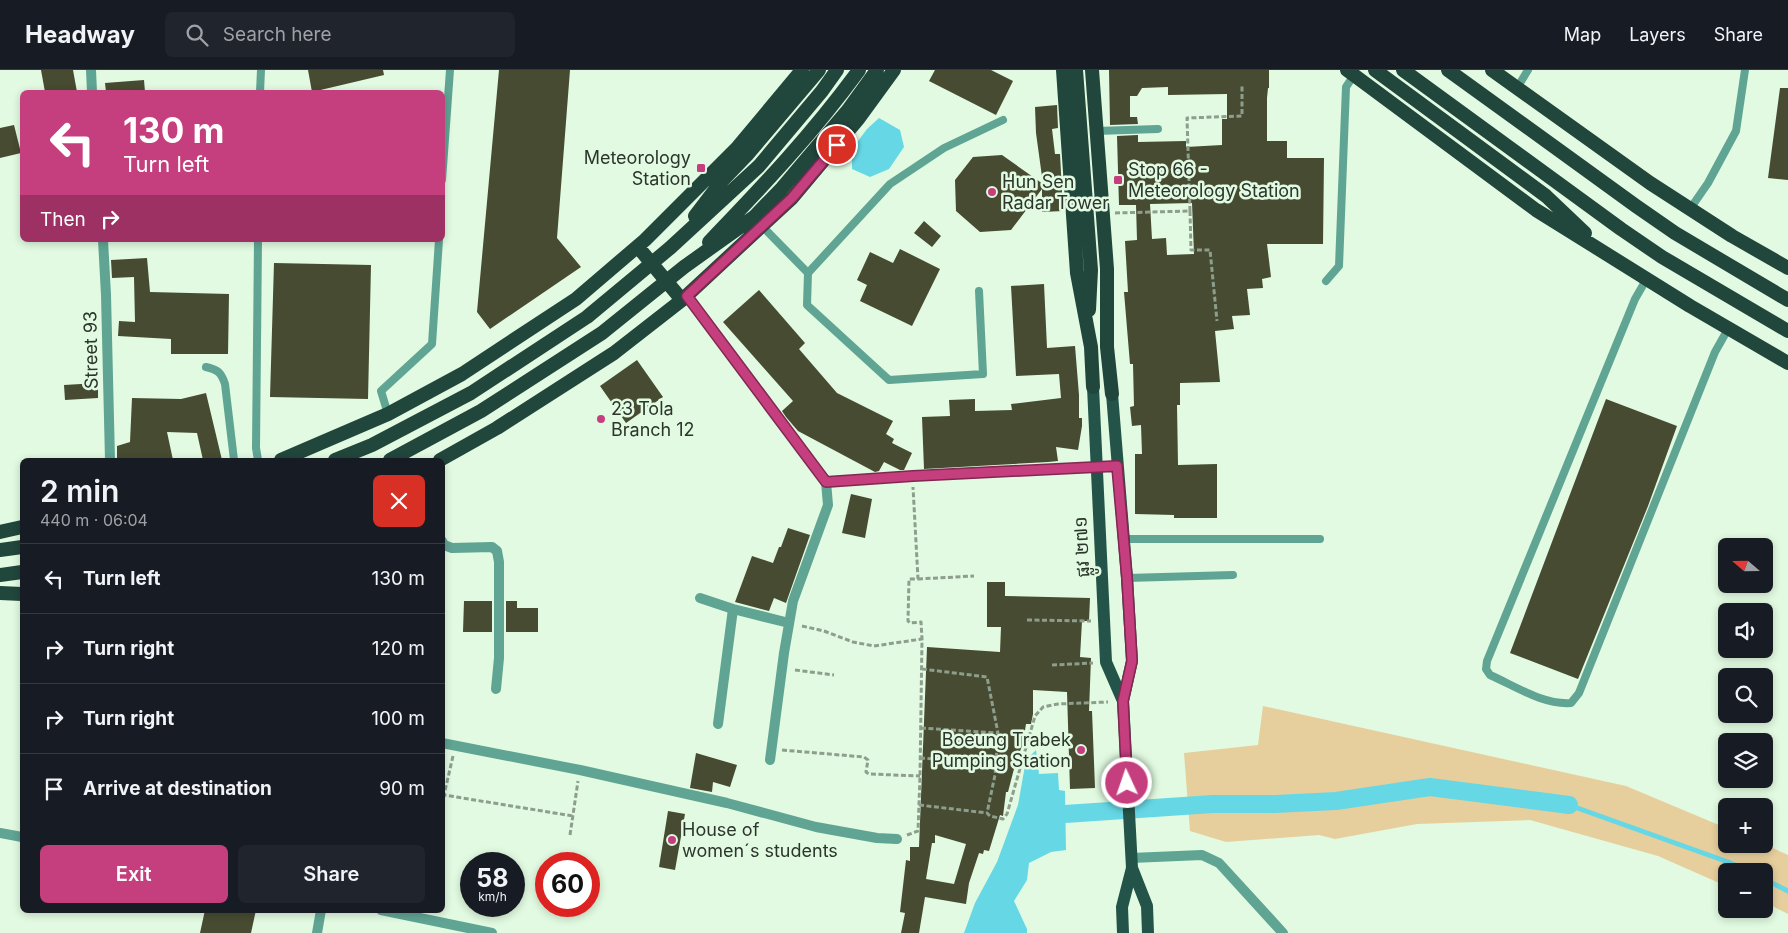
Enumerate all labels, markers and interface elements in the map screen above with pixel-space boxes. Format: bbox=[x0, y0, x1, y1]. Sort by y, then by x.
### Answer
search box bbox=[165, 12, 515, 57]
text: Headway bbox=[25, 20, 135, 49]
icon: search bbox=[183, 21, 211, 49]
text: Search here bbox=[223, 23, 331, 46]
text: Map bbox=[1564, 24, 1601, 45]
text: Layers bbox=[1629, 24, 1686, 45]
text: Share bbox=[1714, 24, 1763, 45]
text: 130 m bbox=[123, 109, 225, 151]
icon: left bbox=[40, 110, 105, 175]
pin bbox=[816, 124, 858, 166]
icon: arrive bbox=[823, 131, 851, 159]
place label: Meteorology Station bbox=[584, 147, 691, 189]
text: Turn left bbox=[123, 151, 209, 177]
place label: Stop 66 - Meteorology Station bbox=[1128, 159, 1300, 201]
marker: Meteorology Station bbox=[695, 162, 707, 174]
place label: Hun Sen Radar Tower bbox=[1002, 171, 1109, 213]
marker: Stop 66 - Meteorology Station bbox=[1112, 174, 1124, 186]
marker: Hun Sen Radar Tower bbox=[986, 186, 998, 198]
icon: right bbox=[96, 205, 124, 233]
text: Then bbox=[40, 208, 86, 231]
street label: Street 93 bbox=[79, 311, 102, 389]
place label: 23 Tola Branch 12 bbox=[611, 398, 695, 440]
marker: 23 Tola Branch 12 bbox=[595, 413, 607, 425]
text: 2 min bbox=[40, 473, 119, 509]
button: close bbox=[373, 475, 425, 527]
text: 440 m · 06:04 bbox=[40, 510, 148, 530]
street label: ផ្លូវ ២៧១ bbox=[1069, 515, 1100, 578]
north arrow bbox=[1718, 538, 1772, 592]
map controls bbox=[1718, 538, 1773, 918]
icon: left bbox=[40, 565, 68, 593]
text: Turn left bbox=[83, 567, 161, 590]
text: 130 m bbox=[372, 567, 425, 590]
button: sound bbox=[1718, 603, 1773, 658]
icon: right bbox=[40, 635, 68, 663]
text: Turn right bbox=[83, 637, 174, 660]
text: 120 m bbox=[372, 637, 425, 660]
button: search bbox=[1718, 668, 1773, 723]
icon: right bbox=[40, 705, 68, 733]
text: Turn right bbox=[83, 707, 174, 730]
text: 100 m bbox=[371, 707, 425, 730]
place label: Boeung Trabek Pumping Station bbox=[932, 729, 1071, 771]
button: layers bbox=[1718, 733, 1773, 788]
marker: Boeung Trabek Pumping Station bbox=[1075, 744, 1087, 756]
position arrow bbox=[1100, 756, 1152, 808]
icon: arrive bbox=[40, 775, 68, 803]
text: Arrive at destination bbox=[83, 777, 272, 800]
text: 90 m bbox=[379, 777, 425, 800]
button: + bbox=[1718, 798, 1773, 853]
place label: House of women´s students bbox=[682, 819, 838, 861]
marker: House of women´s students bbox=[666, 834, 678, 846]
button: Exit bbox=[40, 845, 228, 903]
button: Share bbox=[238, 845, 425, 903]
speed limit sign: 60 bbox=[535, 852, 600, 917]
text: 58 bbox=[476, 863, 509, 893]
button: − bbox=[1718, 863, 1773, 918]
text: km/h bbox=[478, 889, 507, 904]

